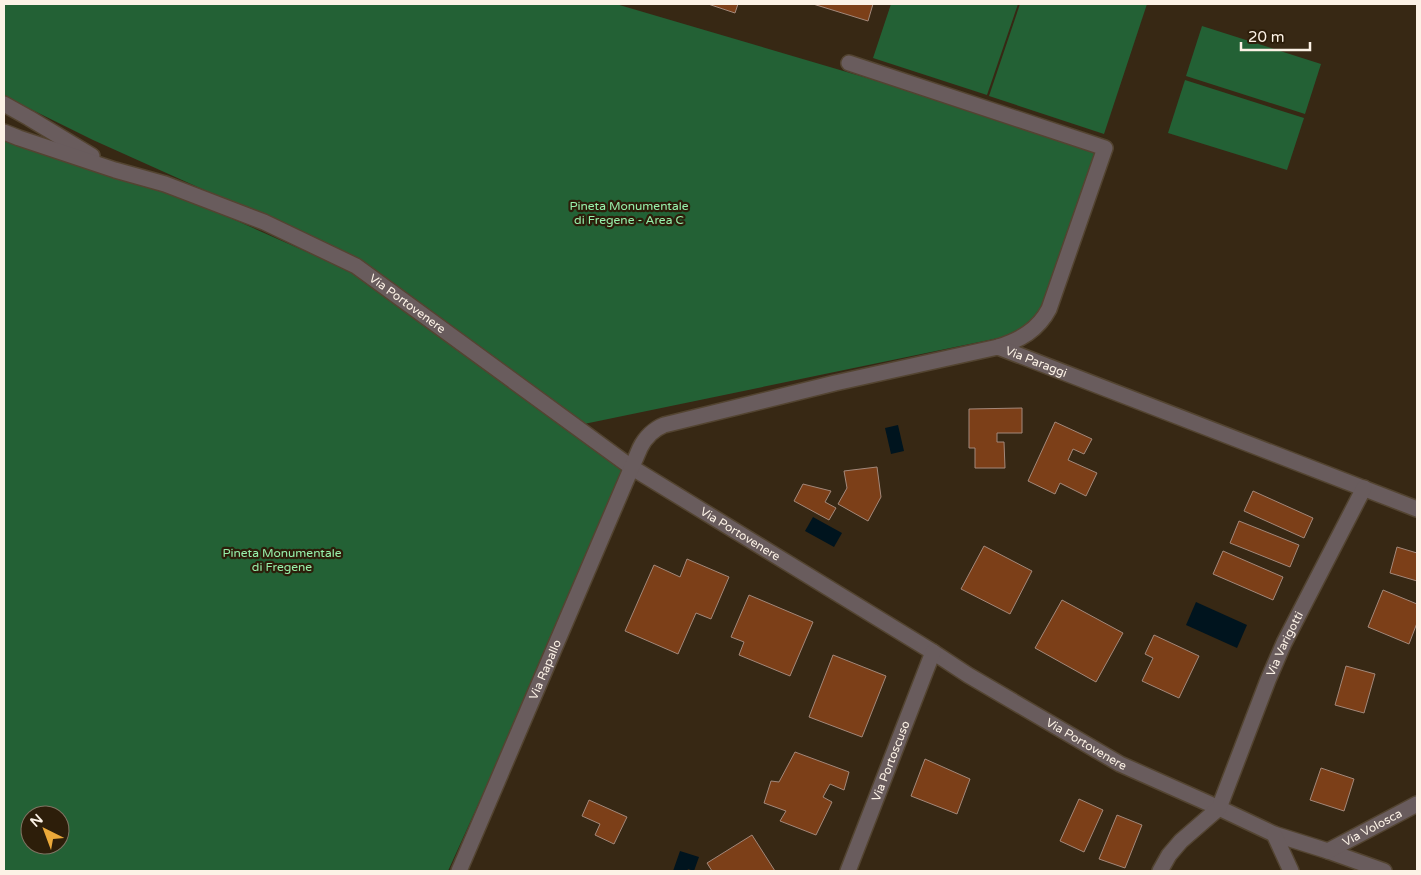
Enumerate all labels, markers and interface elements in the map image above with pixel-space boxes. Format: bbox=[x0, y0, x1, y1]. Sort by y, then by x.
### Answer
scale bar bbox=[1241, 20, 1310, 52]
text: 20 m bbox=[1248, 28, 1285, 46]
park label: Pineta Monumentale di Fregene - Area C bbox=[570, 199, 689, 227]
street label: Via Portovenere bbox=[367, 271, 448, 336]
street label: Via Paraggi bbox=[1003, 344, 1069, 380]
street label: Via Portovenere bbox=[698, 504, 783, 564]
park label: Pineta Monumentale di Fregene bbox=[223, 546, 342, 574]
street label: Via Varigotti bbox=[1263, 609, 1306, 678]
street label: Via Rapallo bbox=[526, 637, 564, 702]
street label: Via Portovenere bbox=[1043, 715, 1129, 773]
street label: Via Portoscuso bbox=[869, 719, 913, 803]
north arrow bbox=[20, 805, 70, 855]
street label: Via Volosca bbox=[1340, 806, 1404, 849]
text: N bbox=[27, 811, 47, 831]

